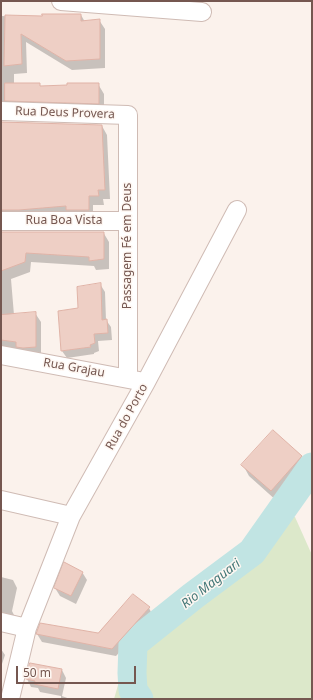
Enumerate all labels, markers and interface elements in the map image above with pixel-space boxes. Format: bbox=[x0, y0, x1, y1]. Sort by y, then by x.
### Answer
street label: Rua Deus Provera bbox=[15, 104, 115, 122]
street label: Passagem Fé em Deus bbox=[121, 183, 135, 309]
street label: Rua Boa Vista bbox=[26, 214, 102, 228]
street label: Rua Grajau bbox=[42, 356, 106, 380]
street label: Rua do Porto bbox=[103, 381, 151, 453]
water label: Rio Maguari bbox=[178, 556, 244, 612]
scale bar bbox=[18, 658, 138, 684]
text: 50 m bbox=[23, 664, 51, 681]

